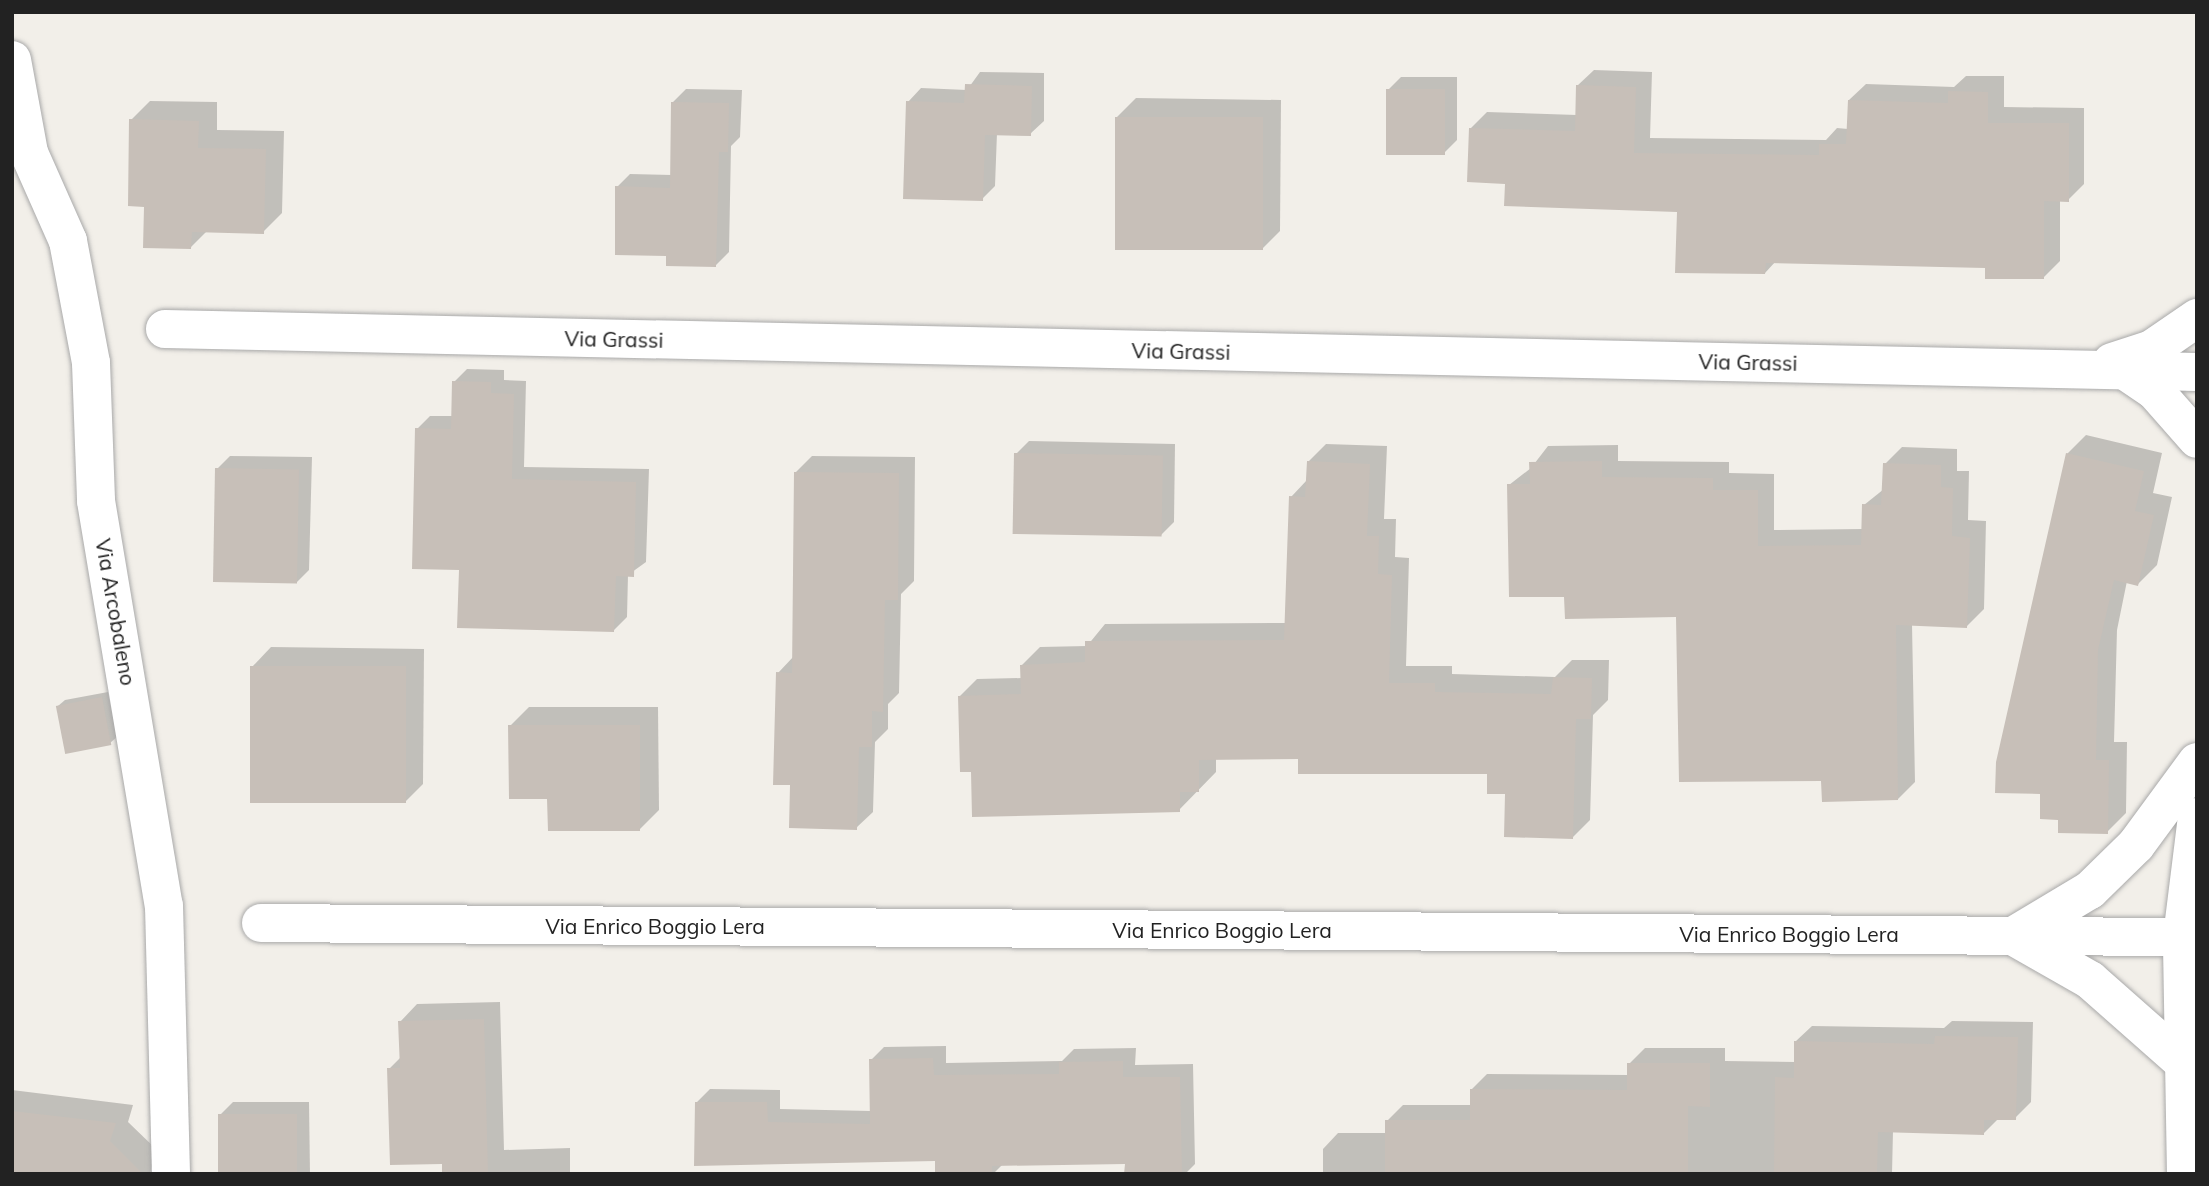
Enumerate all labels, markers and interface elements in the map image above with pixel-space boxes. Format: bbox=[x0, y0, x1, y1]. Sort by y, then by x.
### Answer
street label: Via Grassi bbox=[564, 326, 664, 352]
street label: Via Grassi bbox=[1131, 338, 1231, 364]
street label: Via Grassi bbox=[1698, 349, 1798, 375]
street label: Via Arcobaleno bbox=[91, 537, 141, 687]
street label: Via Enrico Boggio Lera bbox=[545, 913, 765, 939]
street label: Via Enrico Boggio Lera bbox=[1112, 917, 1332, 943]
street label: Via Enrico Boggio Lera bbox=[1679, 921, 1899, 947]

